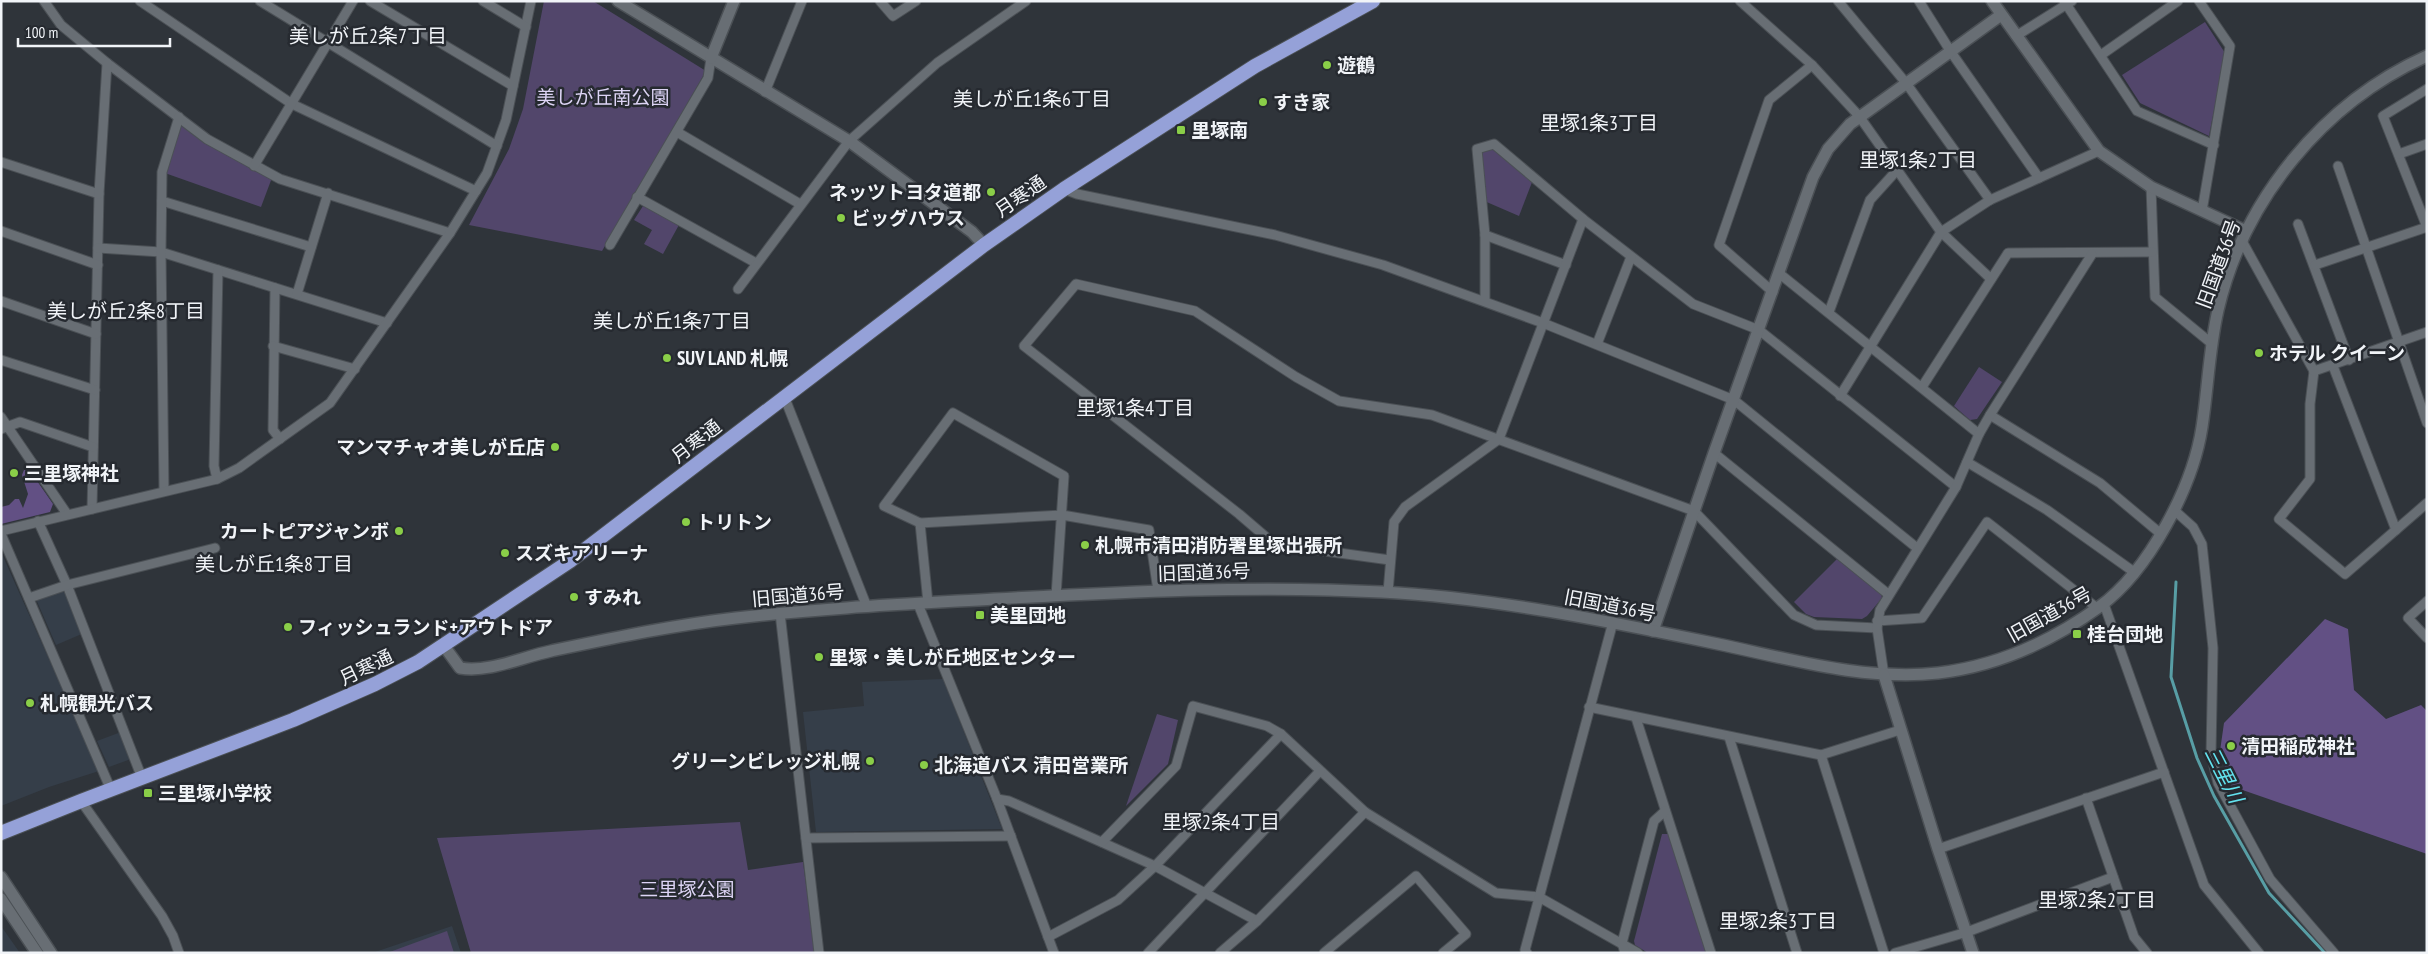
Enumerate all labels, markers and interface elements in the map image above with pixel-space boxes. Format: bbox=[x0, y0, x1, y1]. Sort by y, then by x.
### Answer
scale bar bbox=[18, 15, 170, 47]
text: 100 m bbox=[25, 23, 58, 42]
district label: 美しが丘2条7丁目 bbox=[289, 23, 447, 49]
place label: 遊鶴 bbox=[1337, 53, 1375, 77]
marker: 遊鶴 bbox=[1321, 59, 1333, 71]
park label: 美しが丘南公園 bbox=[536, 85, 670, 109]
district label: 美しが丘1条6丁目 bbox=[953, 86, 1111, 112]
place label: すき家 bbox=[1273, 90, 1330, 114]
marker: すき家 bbox=[1257, 96, 1269, 108]
district label: 里塚1条3丁目 bbox=[1540, 110, 1658, 136]
place label: 里塚南 bbox=[1191, 118, 1248, 142]
marker: 里塚南 bbox=[1175, 124, 1187, 136]
district label: 里塚1条2丁目 bbox=[1859, 147, 1977, 173]
street label: 月寒通 bbox=[990, 170, 1050, 222]
place label: ネッツトヨタ道都 bbox=[829, 180, 981, 204]
marker: ネッツトヨタ道都 bbox=[985, 186, 997, 198]
place label: ビッグハウス bbox=[851, 206, 965, 230]
marker: ビッグハウス bbox=[835, 212, 847, 224]
street label: 旧国道36号 bbox=[2191, 216, 2245, 312]
district label: 美しが丘2条8丁目 bbox=[47, 298, 205, 324]
district label: 美しが丘1条7丁目 bbox=[593, 308, 751, 334]
place label: ホテル クイーン bbox=[2269, 341, 2405, 365]
place label: SUV LAND 札幌 bbox=[677, 346, 788, 370]
marker: ホテル クイーン bbox=[2253, 347, 2265, 359]
marker: SUV LAND 札幌 bbox=[661, 352, 673, 364]
district label: 里塚1条4丁目 bbox=[1076, 395, 1194, 421]
street label: 月寒通 bbox=[666, 414, 726, 468]
place label: マンマチャオ美しが丘店 bbox=[336, 435, 545, 459]
marker: マンマチャオ美しが丘店 bbox=[549, 441, 561, 453]
place label: 三里塚神社 bbox=[24, 461, 119, 485]
marker: 三里塚神社 bbox=[8, 467, 20, 479]
place label: トリトン bbox=[696, 510, 772, 534]
marker: トリトン bbox=[680, 516, 692, 528]
place label: カートピアジャンボ bbox=[220, 519, 389, 543]
marker: カートピアジャンボ bbox=[393, 525, 405, 537]
place label: 札幌市清田消防署里塚出張所 bbox=[1095, 533, 1342, 557]
marker: 札幌市清田消防署里塚出張所 bbox=[1079, 539, 1091, 551]
place label: スズキアリーナ bbox=[515, 541, 648, 565]
marker: スズキアリーナ bbox=[499, 547, 511, 559]
district label: 美しが丘1条8丁目 bbox=[195, 551, 353, 577]
street label: 旧国道36号 bbox=[1157, 558, 1251, 586]
street label: 旧国道36号 bbox=[751, 579, 845, 611]
street label: 旧国道36号 bbox=[2002, 581, 2096, 647]
street label: 旧国道36号 bbox=[1562, 584, 1658, 626]
place label: すみれ bbox=[584, 585, 641, 609]
marker: すみれ bbox=[568, 591, 580, 603]
place label: 美里団地 bbox=[990, 603, 1066, 627]
marker: 美里団地 bbox=[974, 609, 986, 621]
place label: フィッシュランド+アウトドア bbox=[298, 615, 553, 639]
marker: フィッシュランド+アウトドア bbox=[282, 621, 294, 633]
place label: 桂台団地 bbox=[2087, 622, 2163, 646]
marker: 桂台団地 bbox=[2071, 628, 2083, 640]
street label: 月寒通 bbox=[335, 644, 397, 690]
place label: 里塚・美しが丘地区センター bbox=[829, 645, 1076, 669]
marker: 里塚・美しが丘地区センター bbox=[813, 651, 825, 663]
place label: 札幌観光バス bbox=[40, 691, 154, 715]
marker: 札幌観光バス bbox=[24, 697, 36, 709]
place label: 清田稲成神社 bbox=[2241, 734, 2355, 758]
marker: 清田稲成神社 bbox=[2225, 740, 2237, 752]
water label: 三里川 bbox=[2199, 742, 2250, 809]
place label: グリーンビレッジ札幌 bbox=[671, 749, 860, 773]
place label: 北海道バス 清田営業所 bbox=[934, 753, 1128, 777]
marker: グリーンビレッジ札幌 bbox=[864, 755, 876, 767]
marker: 北海道バス 清田営業所 bbox=[918, 759, 930, 771]
place label: 三里塚小学校 bbox=[158, 781, 272, 805]
marker: 三里塚小学校 bbox=[142, 787, 154, 799]
district label: 里塚2条4丁目 bbox=[1162, 809, 1280, 835]
park label: 三里塚公園 bbox=[639, 877, 735, 901]
district label: 里塚2条2丁目 bbox=[2038, 887, 2156, 913]
district label: 里塚2条3丁目 bbox=[1719, 908, 1837, 934]

